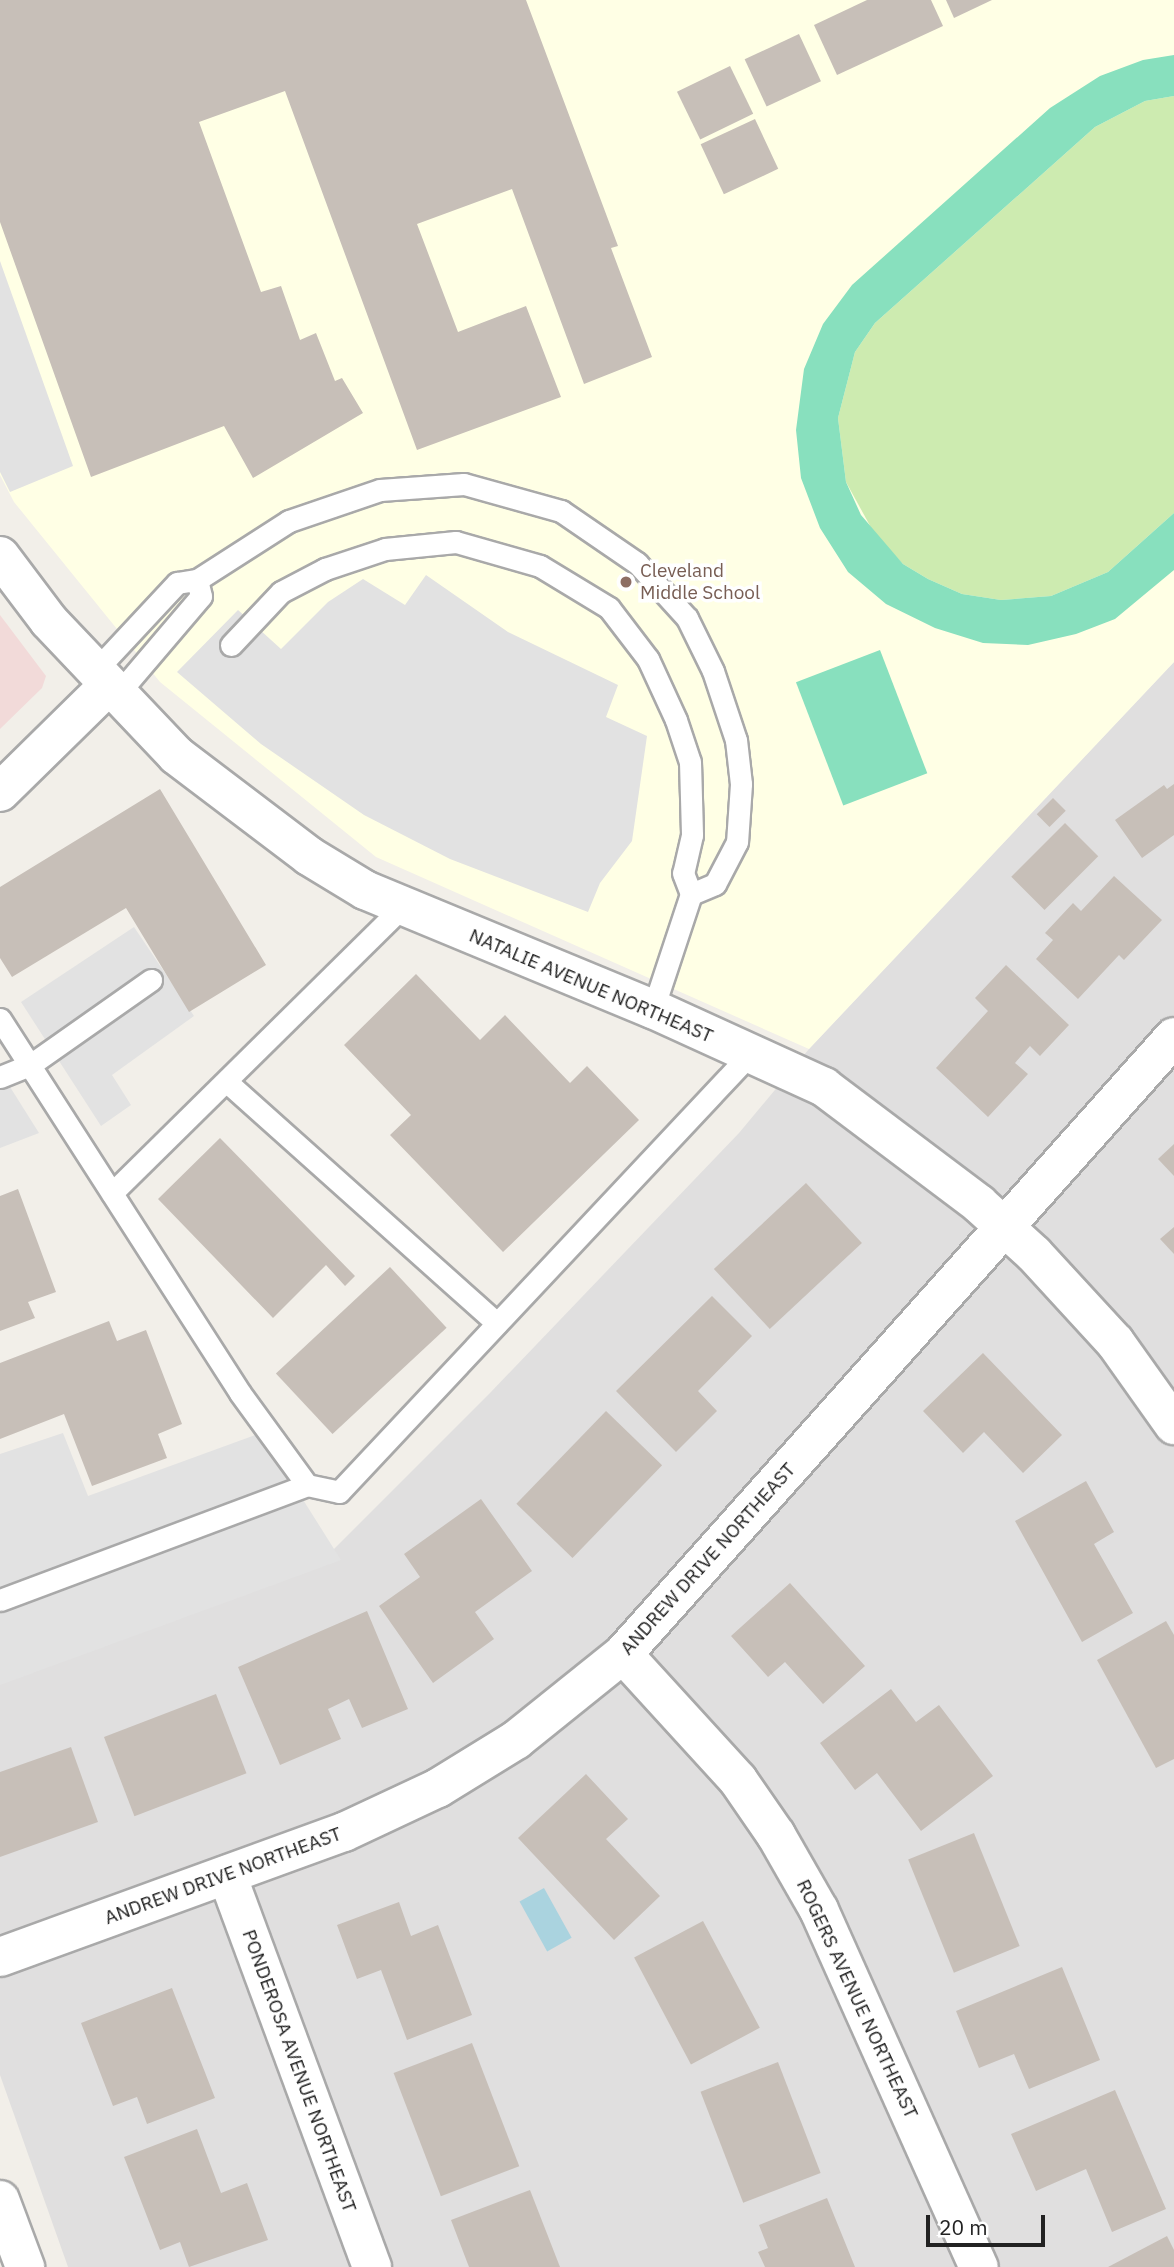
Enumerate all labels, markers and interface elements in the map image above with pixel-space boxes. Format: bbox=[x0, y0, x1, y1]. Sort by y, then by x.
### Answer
place label: Cleveland Middle School bbox=[640, 560, 760, 604]
marker: Cleveland Middle School bbox=[618, 574, 634, 590]
street label: NATALIE AVENUE NORTHEAST bbox=[466, 924, 716, 1048]
street label: ANDREW DRIVE NORTHEAST bbox=[616, 1458, 800, 1660]
street label: ANDREW DRIVE NORTHEAST bbox=[101, 1822, 345, 1930]
street label: ROGERS AVENUE NORTHEAST bbox=[791, 1876, 923, 2122]
street label: PONDEROSA AVENUE NORTHEAST bbox=[237, 1927, 361, 2215]
scale bar bbox=[929, 2200, 1048, 2244]
text: 20 m bbox=[939, 2213, 988, 2241]

